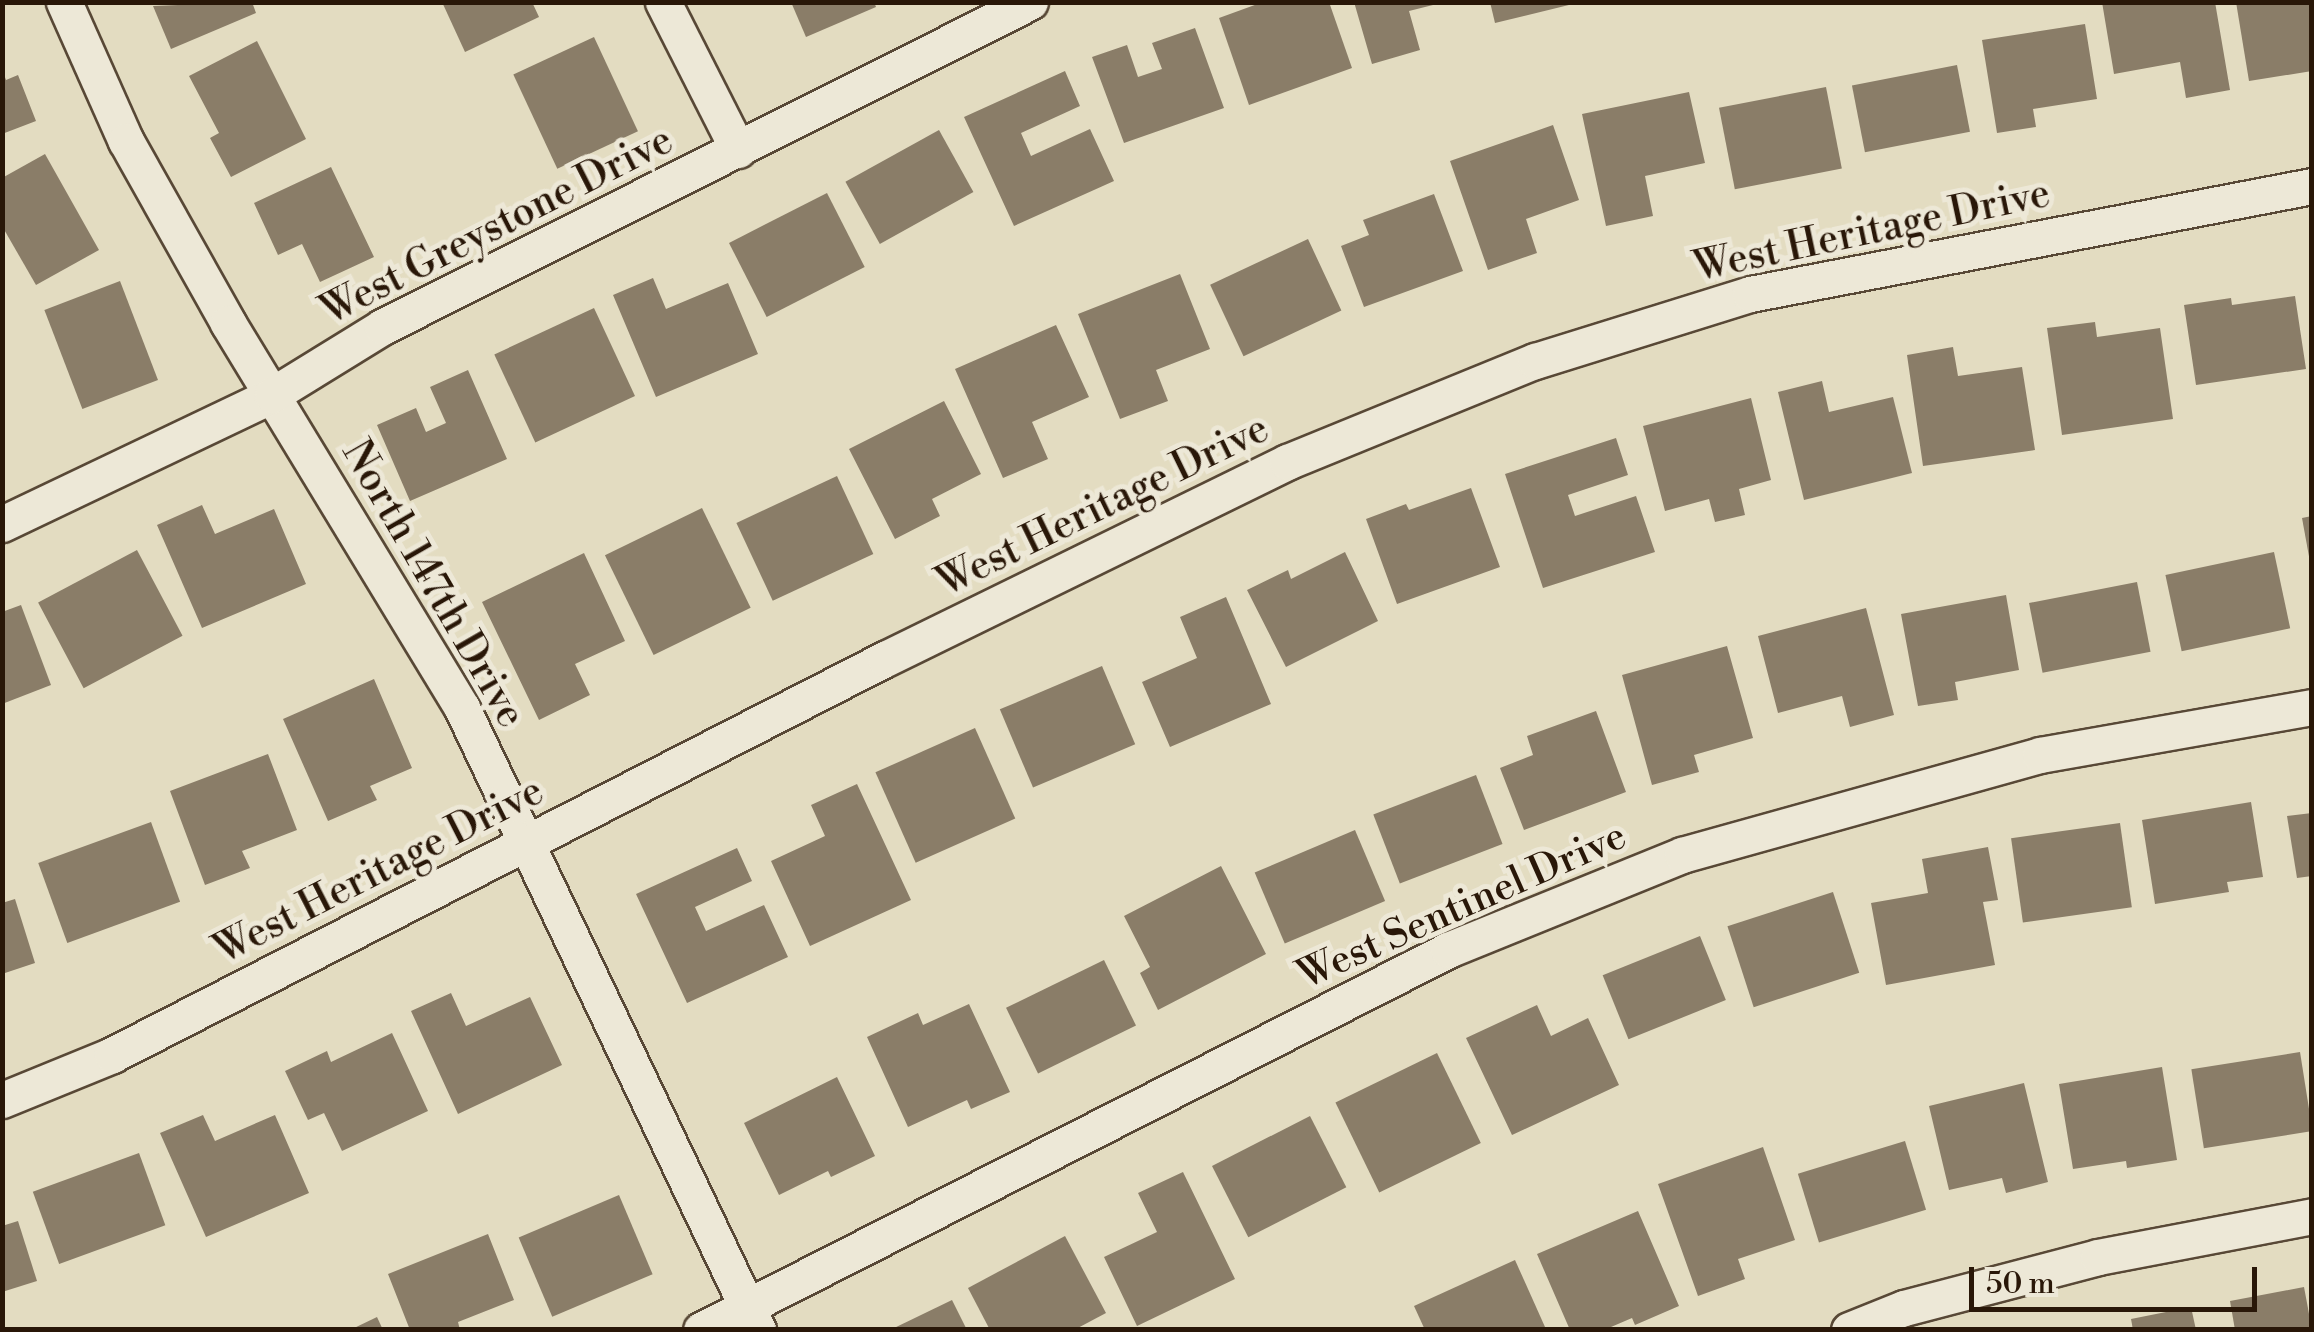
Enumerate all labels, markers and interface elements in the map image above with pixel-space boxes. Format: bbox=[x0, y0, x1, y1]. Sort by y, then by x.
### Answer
street label: West Greystone Drive bbox=[313, 116, 681, 336]
street label: West Heritage Drive bbox=[1690, 170, 2054, 292]
street label: West Heritage Drive bbox=[929, 405, 1277, 607]
street label: North 147th Drive bbox=[331, 432, 535, 736]
street label: West Heritage Drive bbox=[206, 767, 552, 975]
street label: West Sentinel Drive bbox=[1290, 812, 1634, 1000]
scale bar bbox=[1974, 1247, 2262, 1309]
text: 50 m bbox=[1986, 1265, 2055, 1303]

